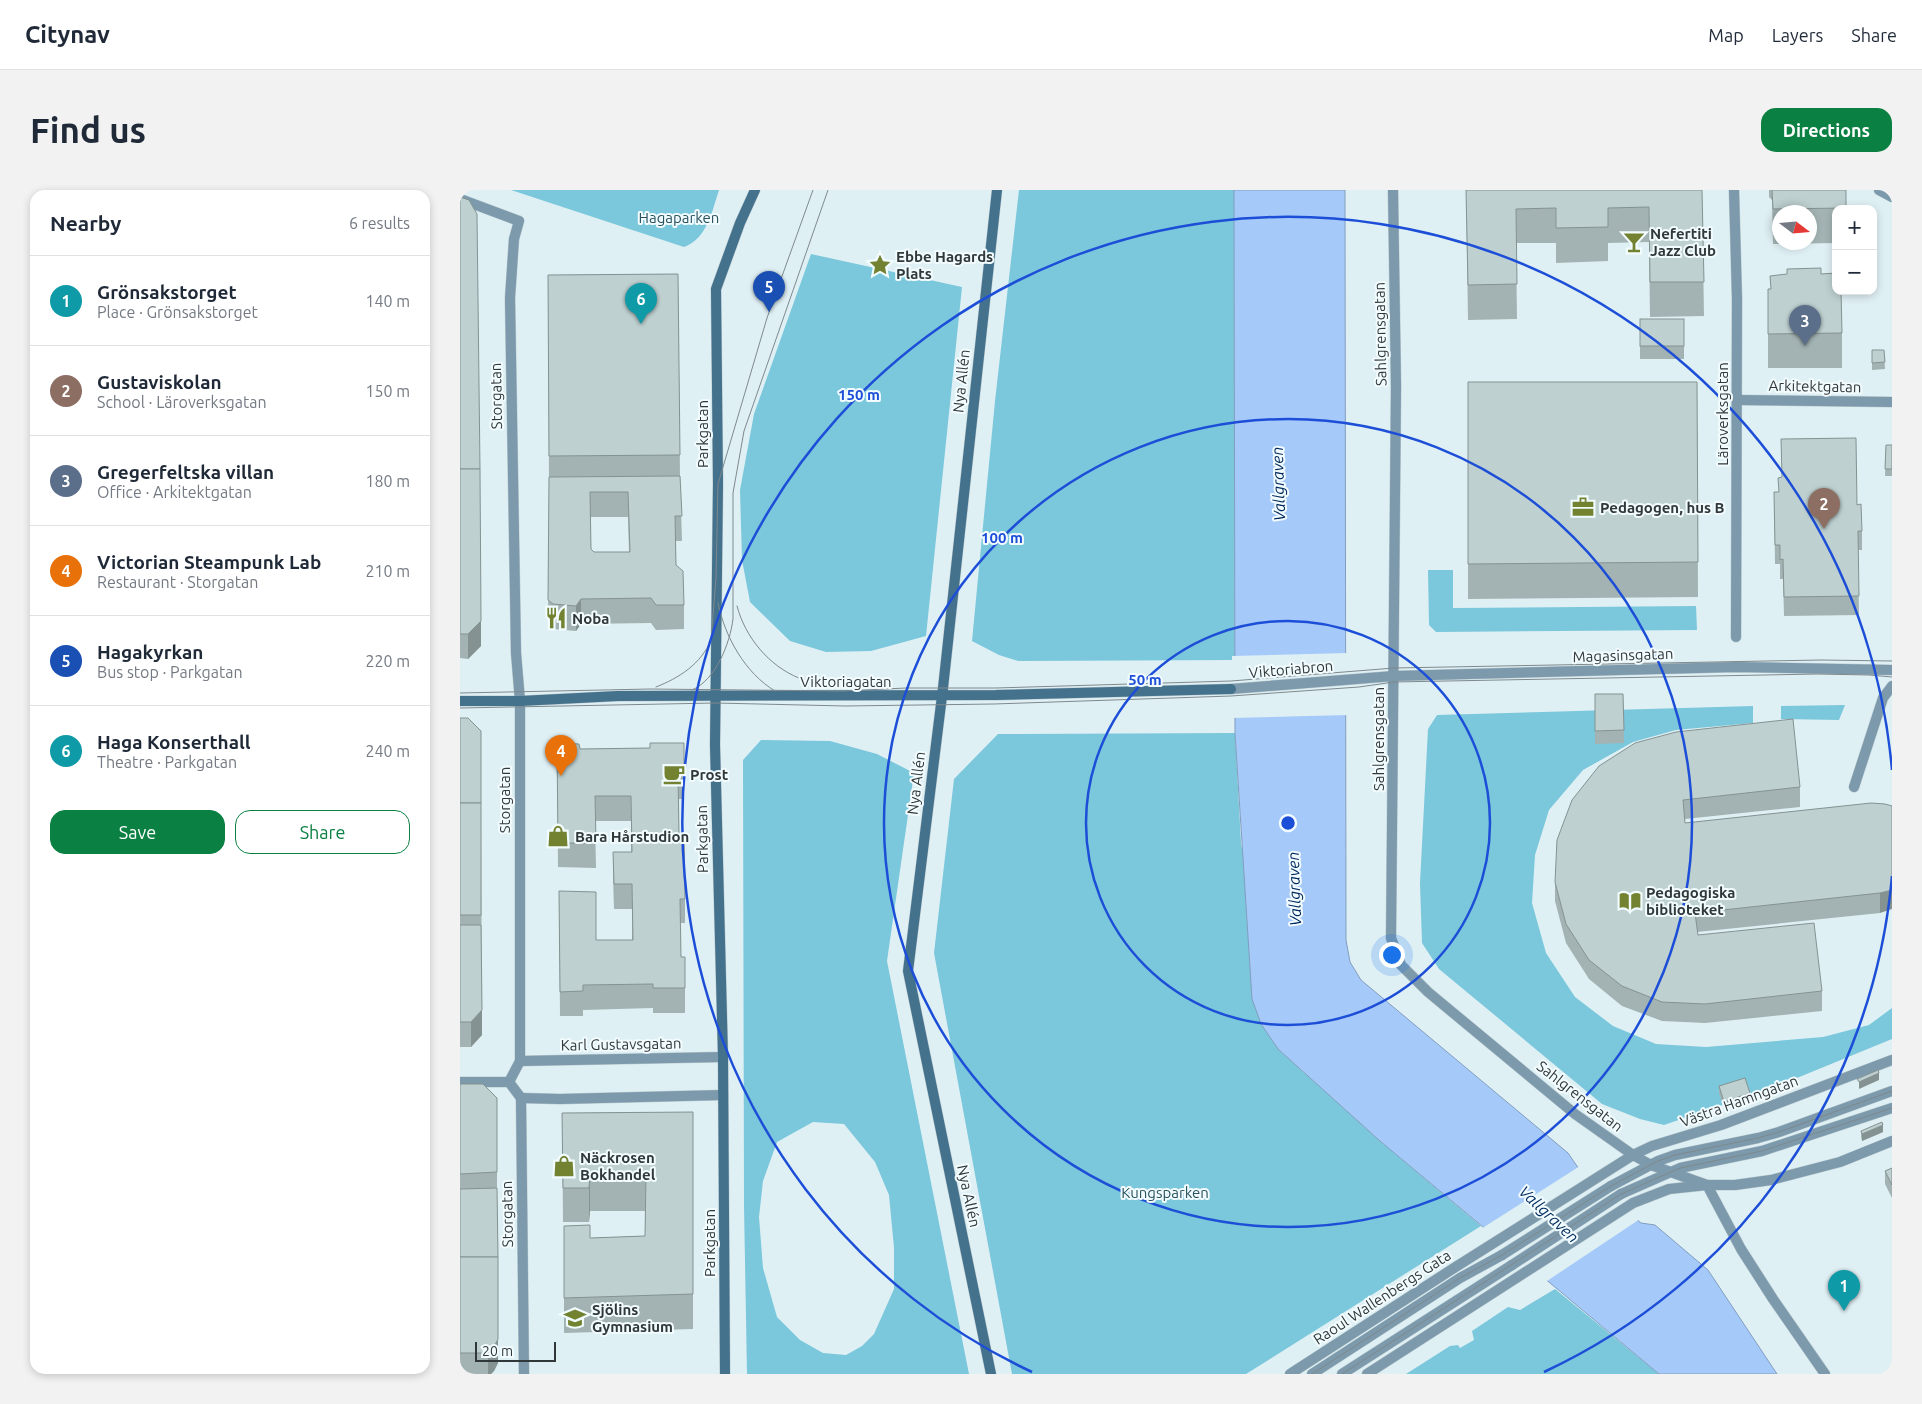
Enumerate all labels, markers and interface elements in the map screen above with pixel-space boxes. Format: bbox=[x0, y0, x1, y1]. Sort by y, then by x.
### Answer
text: Citynav bbox=[25, 21, 110, 48]
text: Map bbox=[1708, 25, 1744, 45]
text: Layers bbox=[1772, 25, 1823, 45]
text: Share bbox=[1851, 25, 1897, 45]
button: Directions bbox=[1761, 108, 1892, 152]
text: Find us bbox=[30, 110, 146, 150]
north arrow bbox=[1772, 205, 1817, 250]
map controls bbox=[1832, 205, 1877, 295]
button: + bbox=[1832, 205, 1877, 250]
park label: Hagaparken bbox=[639, 209, 719, 226]
text: Nearby bbox=[50, 211, 121, 235]
text: 6 results bbox=[349, 214, 410, 232]
place label: Nefertiti Jazz Club bbox=[1650, 225, 1716, 259]
bar icon: Nefertiti Jazz Club bbox=[1621, 229, 1647, 255]
place label: Ebbe Hagards Plats bbox=[896, 248, 993, 282]
button: − bbox=[1832, 250, 1877, 295]
place icon: Ebbe Hagards Plats bbox=[867, 252, 893, 278]
pin: 5 bbox=[753, 271, 785, 312]
text: Grönsakstorget bbox=[97, 281, 237, 303]
street label: Sahlgrensgatan bbox=[1371, 282, 1389, 386]
pin: 6 bbox=[625, 283, 657, 324]
text: 1 bbox=[61, 292, 71, 310]
text: 140 m bbox=[365, 292, 410, 310]
text: Place · Grönsakstorget bbox=[97, 303, 258, 321]
pin: 3 bbox=[1789, 305, 1821, 346]
street label: Nya Allén bbox=[949, 349, 973, 413]
street label: Läroverksgatan bbox=[1714, 362, 1731, 466]
street label: Storgatan bbox=[487, 363, 505, 429]
text: Gustaviskolan bbox=[97, 371, 222, 393]
street label: Arkitektgatan bbox=[1769, 377, 1861, 395]
text: 2 bbox=[61, 382, 71, 400]
text: 150 m bbox=[365, 382, 410, 400]
text: 150 m bbox=[838, 386, 880, 403]
text: School · Läroverksgatan bbox=[97, 393, 267, 411]
street label: Parkgatan bbox=[694, 400, 711, 468]
water label: Vallgraven bbox=[1268, 446, 1288, 522]
text: Gregerfeltska villan bbox=[97, 461, 274, 483]
text: 3 bbox=[61, 472, 71, 490]
text: 180 m bbox=[365, 472, 410, 490]
text: Office · Arkitektgatan bbox=[97, 483, 252, 501]
pin: 2 bbox=[1808, 488, 1840, 529]
office icon: Pedagogen, hus B bbox=[1570, 494, 1596, 520]
place label: Pedagogen, hus B bbox=[1600, 499, 1725, 516]
text: 100 m bbox=[981, 529, 1023, 546]
text: Victorian Steampunk Lab bbox=[97, 551, 321, 573]
text: 4 bbox=[61, 562, 71, 580]
text: 210 m bbox=[365, 562, 410, 580]
text: Restaurant · Storgatan bbox=[97, 573, 258, 591]
restaurant icon: Noba bbox=[543, 605, 569, 631]
place label: Noba bbox=[572, 610, 609, 627]
text: Hagakyrkan bbox=[97, 641, 203, 663]
street label: Magasinsgatan bbox=[1572, 645, 1674, 665]
text: 5 bbox=[61, 652, 71, 670]
text: 220 m bbox=[365, 652, 410, 670]
street label: Viktoriabron bbox=[1248, 657, 1334, 681]
text: Bus stop · Parkgatan bbox=[97, 663, 243, 681]
text: 50 m bbox=[1128, 671, 1162, 688]
street label: Viktoriagatan bbox=[800, 673, 892, 690]
street label: Sahlgrensgatan bbox=[1370, 687, 1387, 791]
text: Haga Konserthall bbox=[97, 731, 251, 753]
pin: 4 bbox=[545, 735, 577, 776]
text: 6 bbox=[61, 742, 71, 760]
text: 240 m bbox=[365, 742, 410, 760]
street label: Nya Allén bbox=[904, 750, 928, 816]
text: Theatre · Parkgatan bbox=[97, 753, 237, 771]
cafe icon: Prost bbox=[661, 761, 687, 787]
place label: Prost bbox=[690, 766, 729, 783]
street label: Storgatan bbox=[496, 767, 513, 833]
street label: Parkgatan bbox=[693, 805, 711, 873]
button: Save bbox=[50, 810, 225, 854]
button: Share bbox=[235, 810, 410, 854]
centre of rings bbox=[1279, 814, 1297, 832]
shop icon: Bara Hårstudion bbox=[545, 823, 571, 849]
place label: Bara Hårstudion bbox=[575, 828, 689, 845]
water label: Vallgraven bbox=[1284, 851, 1304, 927]
place label: Pedagogiska biblioteket bbox=[1646, 884, 1735, 918]
library icon: Pedagogiska biblioteket bbox=[1617, 888, 1643, 914]
your location bbox=[1379, 942, 1405, 968]
street label: Karl Gustavsgatan bbox=[560, 1034, 682, 1054]
street label: Sahlgrensgatan bbox=[1534, 1057, 1626, 1135]
street label: Västra Hamngatan bbox=[1678, 1072, 1800, 1130]
place label: Näckrosen Bokhandel bbox=[580, 1149, 656, 1183]
shop icon: Näckrosen Bokhandel bbox=[551, 1153, 577, 1179]
street label: Nya Allén bbox=[954, 1163, 984, 1229]
street label: Storgatan bbox=[498, 1181, 516, 1247]
water label: Vallgraven bbox=[1516, 1182, 1582, 1246]
park label: Kungsparken bbox=[1121, 1184, 1209, 1201]
street label: Parkgatan bbox=[701, 1209, 718, 1277]
street label: Raoul Wallenbergs Gata bbox=[1310, 1246, 1454, 1348]
pin: 1 bbox=[1828, 1270, 1860, 1311]
place label: Sjölins Gymnasium bbox=[592, 1301, 673, 1335]
school or university icon: Sjölins Gymnasium bbox=[562, 1305, 588, 1331]
scale bar bbox=[475, 1339, 556, 1362]
text: 20 m bbox=[482, 1343, 513, 1359]

